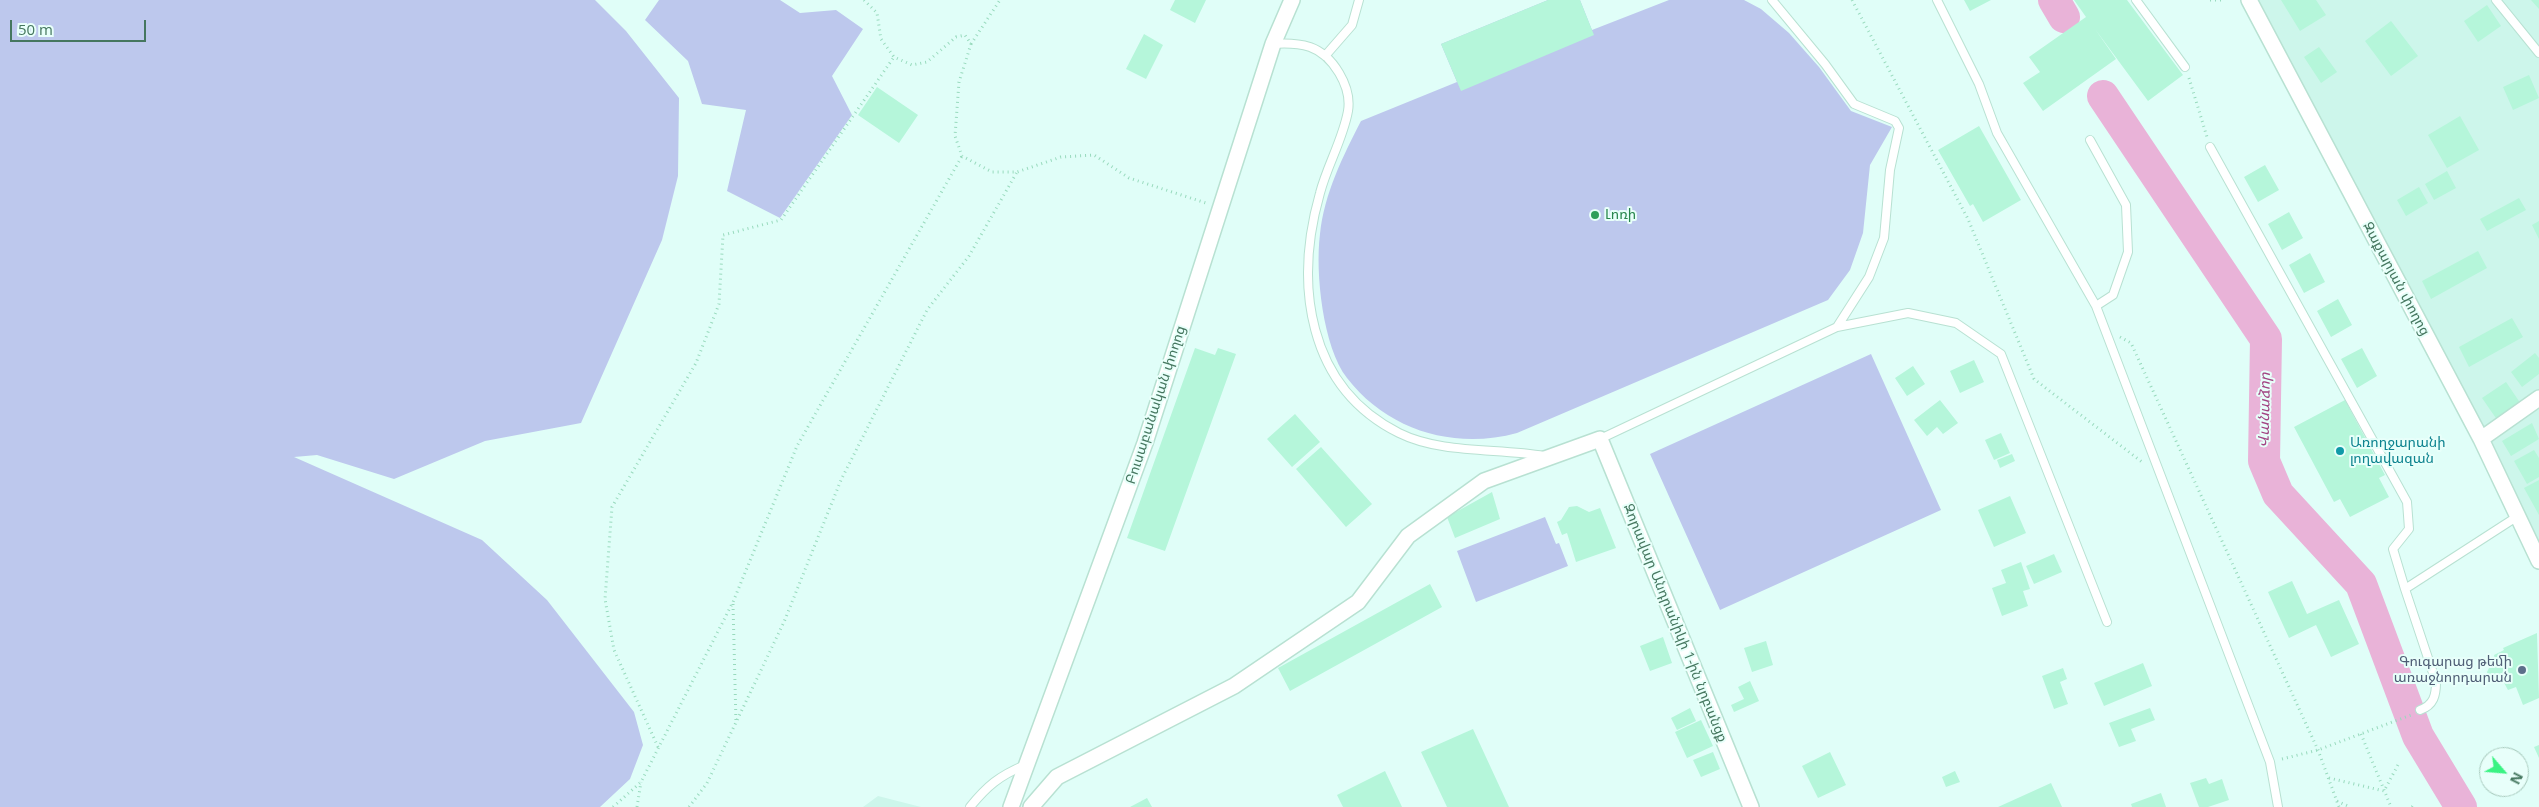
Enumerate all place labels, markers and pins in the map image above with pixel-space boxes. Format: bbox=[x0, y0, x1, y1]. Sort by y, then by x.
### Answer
place label: Լոռի bbox=[1605, 207, 1636, 223]
marker: Լոռի bbox=[1589, 209, 1601, 221]
place label: Առողջարանի լողավազան bbox=[2350, 435, 2446, 468]
marker: Առողջարանի լողավազան bbox=[2334, 445, 2346, 457]
place label: Գուգարաց թեմի առաջնորդարան bbox=[2394, 654, 2512, 686]
marker: Գուգարաց թեմի առաջնորդարան bbox=[2516, 664, 2528, 676]

